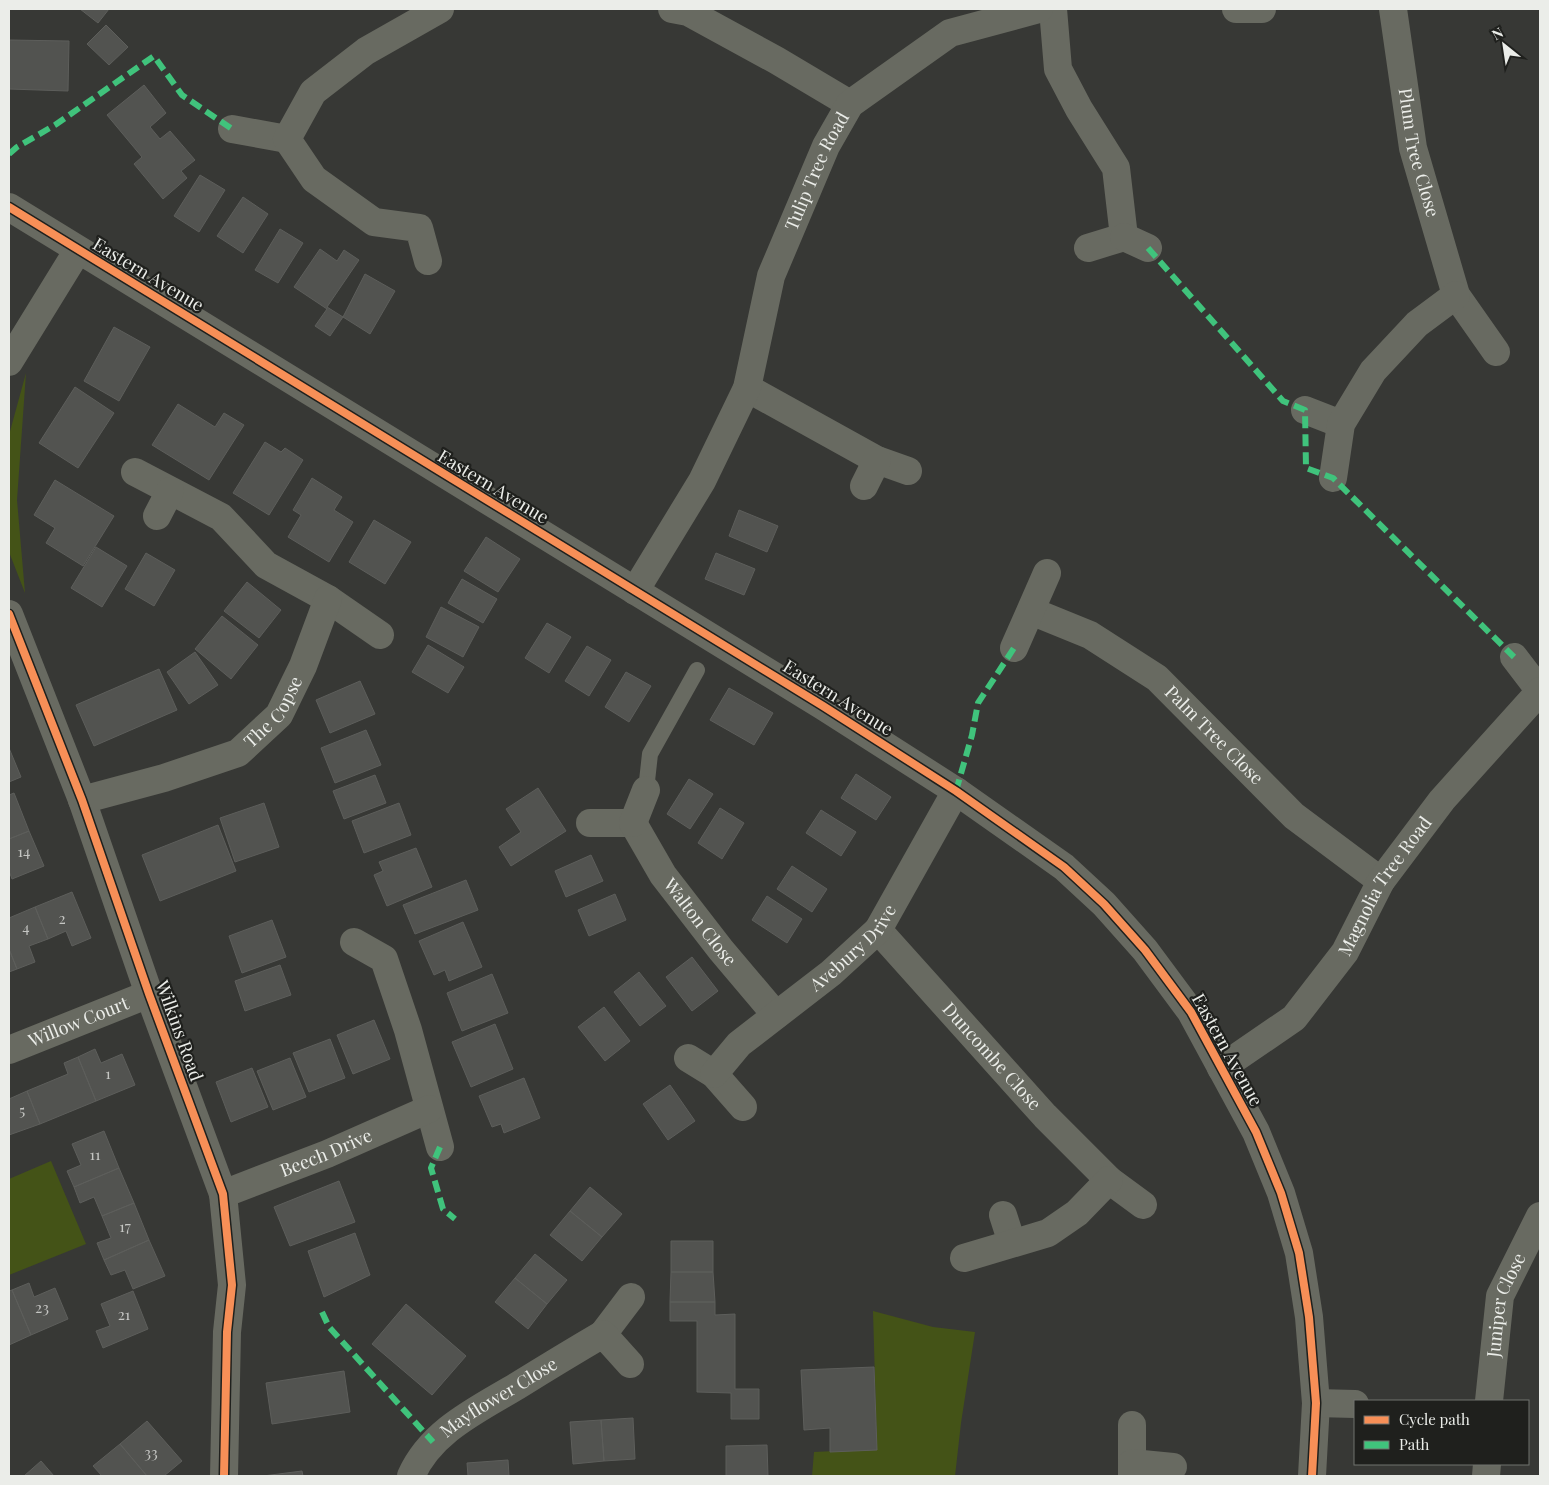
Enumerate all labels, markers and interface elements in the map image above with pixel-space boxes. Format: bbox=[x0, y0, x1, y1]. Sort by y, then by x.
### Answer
north arrow bbox=[1479, 20, 1529, 70]
text: N bbox=[1488, 23, 1506, 44]
street label: Plum Tree Close bbox=[1394, 86, 1446, 220]
street label: Tulip Tree Road bbox=[779, 107, 854, 234]
street label: Eastern Avenue bbox=[89, 232, 208, 317]
street label: Eastern Avenue bbox=[434, 444, 553, 529]
street label: Eastern Avenue bbox=[779, 654, 898, 741]
street label: The Copse bbox=[238, 672, 307, 753]
street label: Palm Tree Close bbox=[1160, 680, 1269, 789]
street label: Magnolia Tree Road bbox=[1332, 811, 1437, 960]
house number: 14 bbox=[18, 841, 30, 861]
street label: Walton Close bbox=[658, 872, 742, 971]
street label: Avebury Drive bbox=[804, 900, 901, 997]
house number: 2 bbox=[58, 908, 66, 928]
house number: 4 bbox=[22, 917, 30, 937]
street label: Wilkins Road bbox=[150, 976, 209, 1085]
street label: Eastern Avenue bbox=[1187, 989, 1269, 1110]
street label: Willow Court bbox=[24, 990, 133, 1052]
street label: Duncombe Close bbox=[938, 997, 1047, 1115]
house number: 1 bbox=[105, 1063, 111, 1083]
house number: 5 bbox=[19, 1100, 25, 1120]
street label: Beech Drive bbox=[277, 1123, 376, 1182]
house number: 11 bbox=[89, 1144, 101, 1164]
house number: 17 bbox=[119, 1216, 131, 1236]
street label: Juniper Close bbox=[1481, 1249, 1531, 1359]
house number: 23 bbox=[35, 1297, 49, 1317]
house number: 21 bbox=[118, 1304, 131, 1324]
street label: Mayflower Close bbox=[435, 1351, 561, 1442]
legend bbox=[1354, 1400, 1529, 1465]
text: Cycle path bbox=[1399, 1409, 1470, 1429]
text: Path bbox=[1399, 1434, 1429, 1454]
house number: 33 bbox=[144, 1442, 158, 1462]

